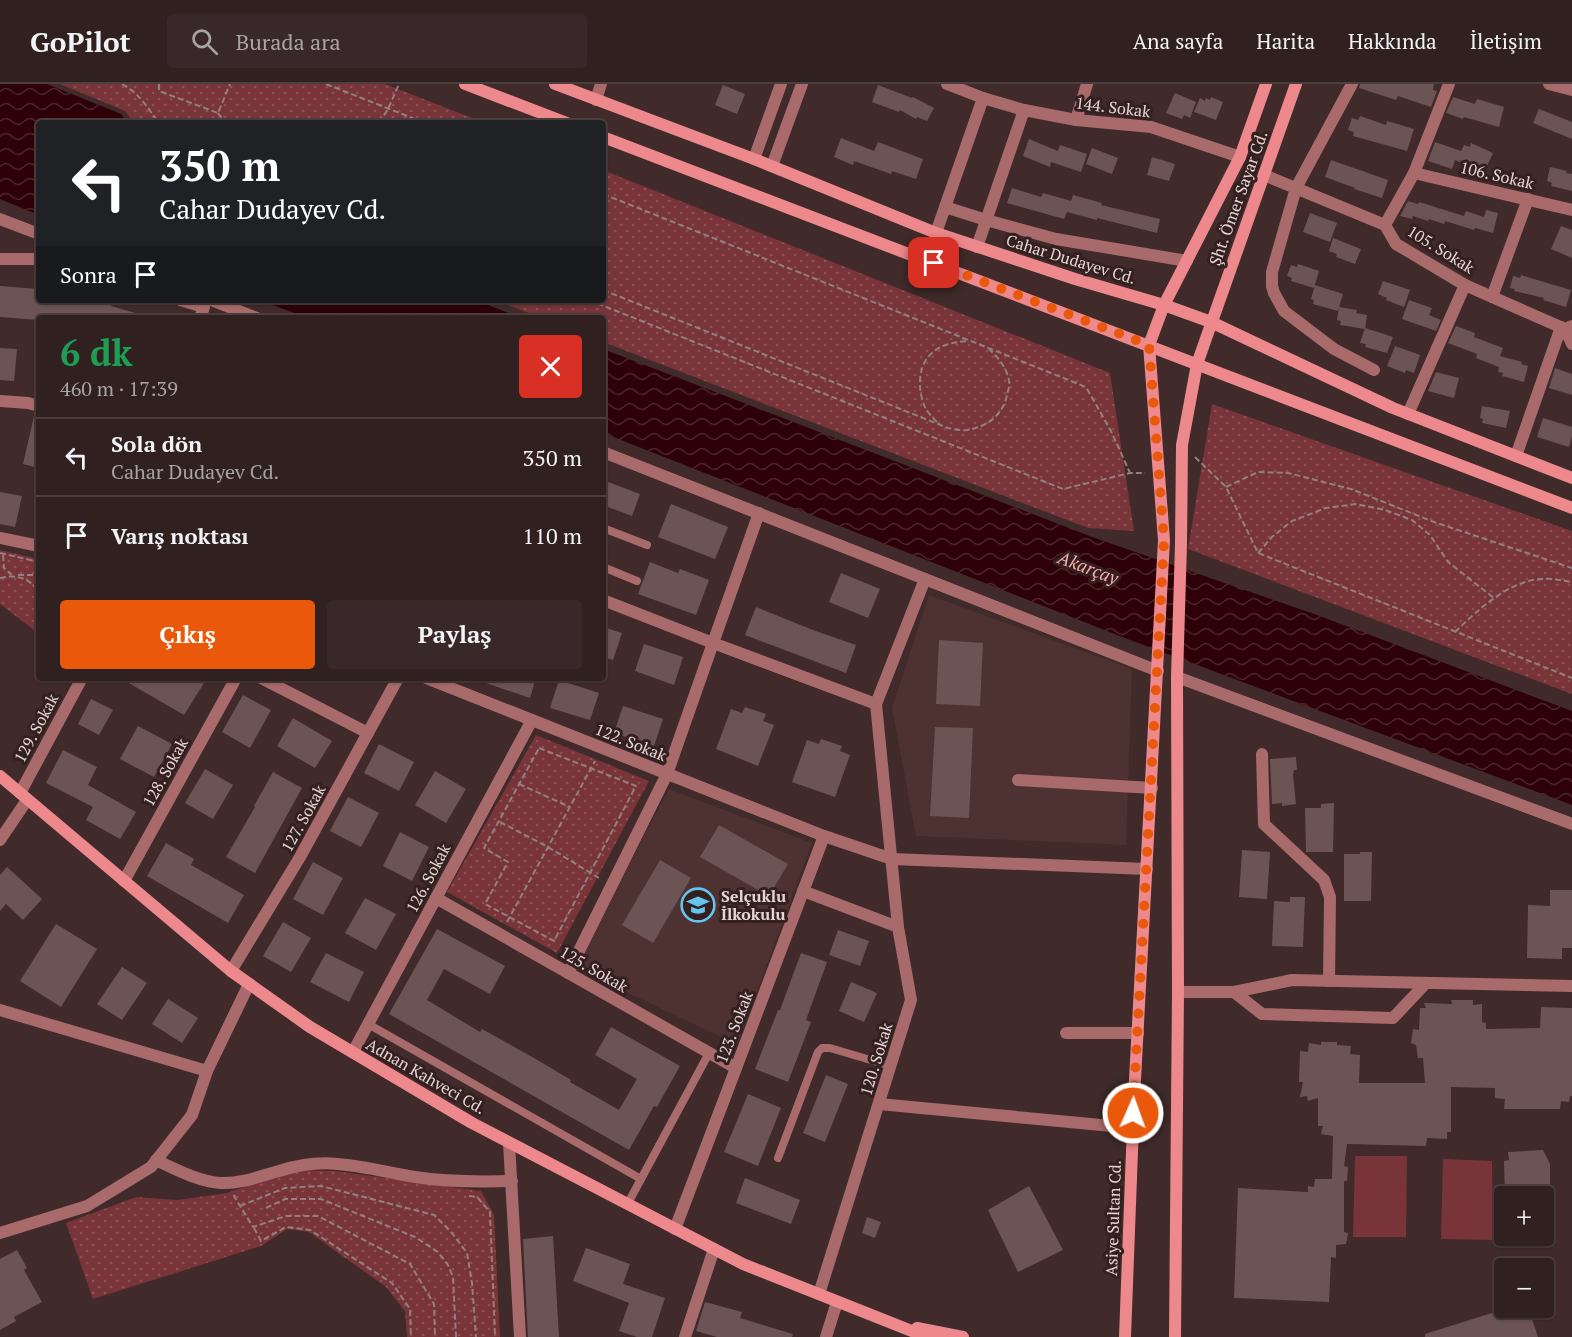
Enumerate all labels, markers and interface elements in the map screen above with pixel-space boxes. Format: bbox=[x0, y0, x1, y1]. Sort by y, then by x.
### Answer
search box bbox=[167, 14, 587, 68]
text: GoPilot bbox=[30, 23, 131, 60]
icon: search bbox=[188, 25, 221, 58]
text: Burada ara bbox=[236, 27, 341, 56]
text: Ana sayfa bbox=[1133, 27, 1223, 55]
text: Harita bbox=[1256, 27, 1315, 55]
text: Hakkında bbox=[1348, 27, 1437, 55]
text: İletişim bbox=[1470, 27, 1542, 55]
street label: 144. Sokak bbox=[1074, 91, 1152, 123]
street label: Şht. Ömer Sayar Cd. bbox=[1203, 128, 1273, 268]
text: 350 m bbox=[159, 137, 280, 193]
icon: left bbox=[60, 144, 138, 222]
street label: 106. Sokak bbox=[1458, 156, 1537, 194]
text: Cahar Dudayev Cd. bbox=[159, 191, 386, 227]
street label: 105. Sokak bbox=[1403, 220, 1479, 279]
street label: Cahar Dudayev Cd. bbox=[1003, 229, 1139, 289]
pin bbox=[908, 237, 959, 288]
icon: arrive bbox=[917, 246, 950, 279]
icon: arrive bbox=[129, 258, 162, 291]
text: Sonra bbox=[60, 260, 117, 289]
text: 6 dk bbox=[60, 329, 133, 376]
button: close bbox=[519, 335, 582, 398]
text: 460 m · 17:39 bbox=[60, 375, 178, 402]
text: Sola dön bbox=[111, 429, 202, 458]
icon: left bbox=[60, 441, 93, 474]
text: 350 m bbox=[522, 443, 582, 472]
text: Cahar Dudayev Cd. bbox=[111, 458, 279, 485]
icon: arrive bbox=[60, 519, 93, 552]
text: Varış noktası bbox=[111, 521, 249, 550]
text: 110 m bbox=[522, 521, 582, 550]
water label: Akarçay bbox=[1054, 544, 1123, 590]
button: Çıkış bbox=[60, 600, 315, 669]
button: Paylaş bbox=[327, 600, 582, 669]
street label: 129. Sokak bbox=[9, 689, 64, 766]
street label: 122. Sokak bbox=[592, 718, 671, 767]
street label: 128. Sokak bbox=[137, 733, 193, 810]
street label: 127. Sokak bbox=[276, 780, 331, 856]
street label: 126. Sokak bbox=[401, 839, 456, 916]
place label: Selçuklu İlkokulu bbox=[721, 885, 786, 925]
school or university icon: Selçuklu İlkokulu bbox=[680, 887, 716, 923]
street label: 125. Sokak bbox=[556, 941, 633, 998]
street label: 123. Sokak bbox=[710, 987, 758, 1066]
street label: 120. Sokak bbox=[854, 1019, 898, 1098]
street label: Adnan Kahveci Cd. bbox=[362, 1033, 490, 1119]
position arrow bbox=[1101, 1081, 1165, 1145]
street label: Asiye Sultan Cd. bbox=[1100, 1160, 1126, 1276]
map controls bbox=[1494, 1186, 1554, 1318]
button: + bbox=[1494, 1186, 1554, 1246]
button: − bbox=[1494, 1258, 1554, 1318]

